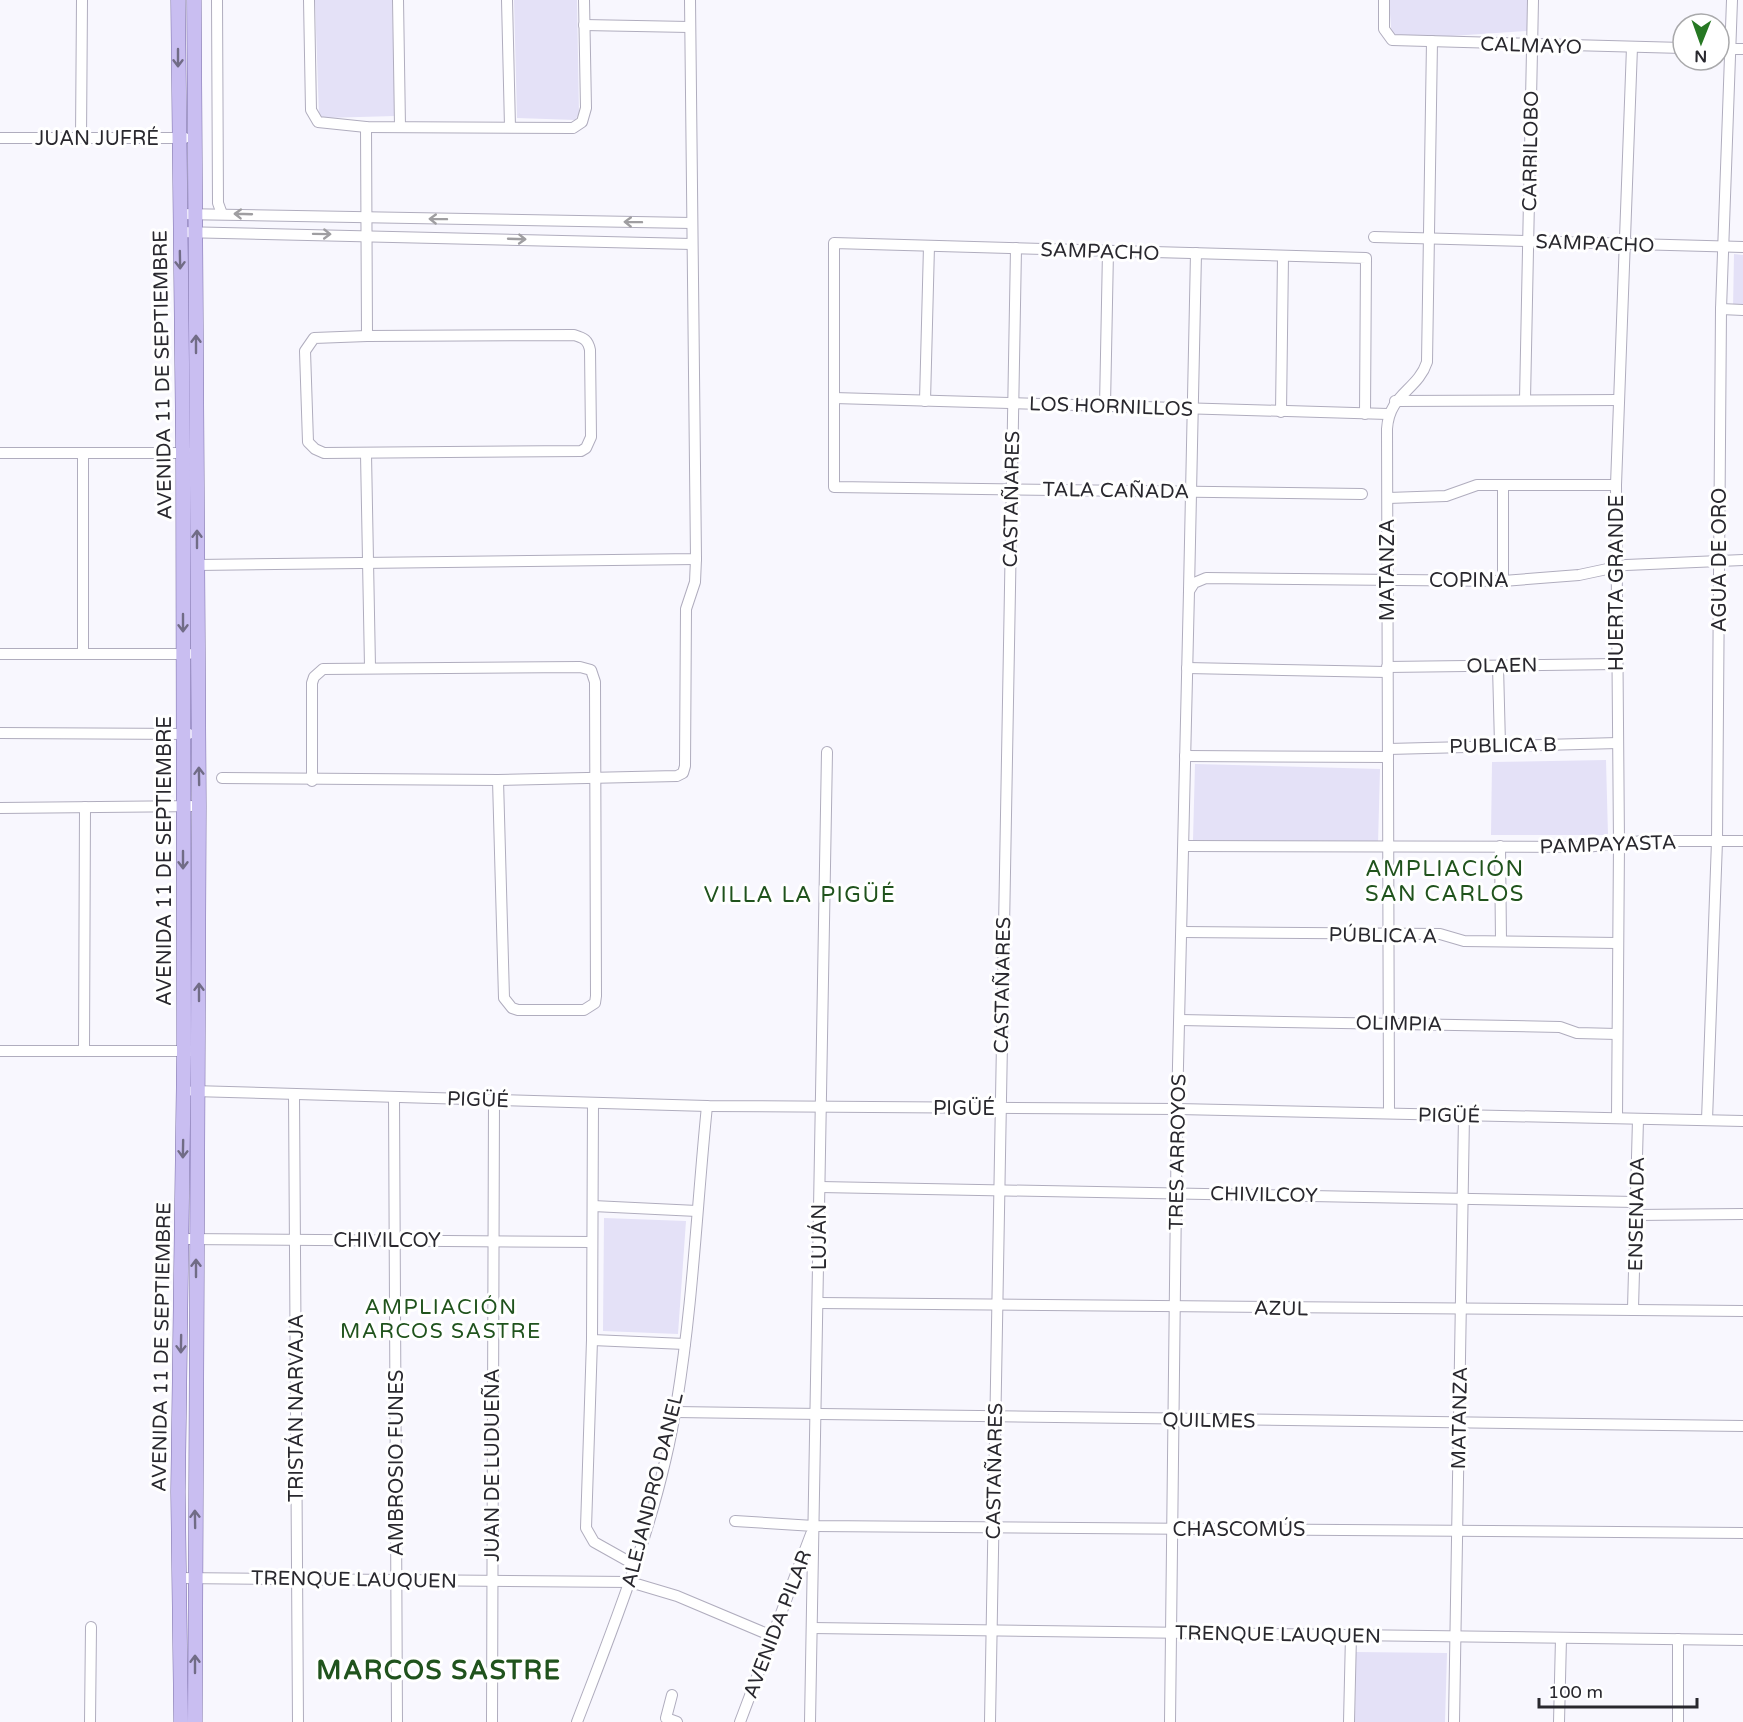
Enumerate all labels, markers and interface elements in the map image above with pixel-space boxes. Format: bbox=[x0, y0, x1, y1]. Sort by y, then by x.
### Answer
north arrow bbox=[1671, 12, 1731, 72]
street label: CALMAYO bbox=[1480, 32, 1582, 60]
text: N bbox=[1694, 46, 1707, 66]
one-way arrow bbox=[172, 48, 184, 68]
street label: CARRILOBO bbox=[1518, 90, 1544, 212]
street label: JUAN JUFRÉ bbox=[35, 126, 159, 151]
one-way arrow bbox=[234, 209, 254, 220]
one-way arrow bbox=[429, 213, 449, 225]
one-way arrow bbox=[624, 216, 644, 228]
one-way arrow bbox=[312, 228, 332, 240]
street label: AVENIDA 11 DE SEPTIEMBRE bbox=[148, 230, 178, 520]
street label: SAMPACHO bbox=[1535, 230, 1655, 258]
one-way arrow bbox=[506, 233, 526, 245]
street label: SAMPACHO bbox=[1040, 238, 1160, 266]
one-way arrow bbox=[174, 249, 186, 269]
one-way arrow bbox=[190, 335, 202, 355]
street label: LOS HORNILLOS bbox=[1028, 392, 1193, 422]
street label: CASTAÑARES bbox=[998, 431, 1025, 567]
street label: TALA CAÑADA bbox=[1043, 477, 1189, 504]
street label: AGUA DE ORO bbox=[1708, 488, 1732, 632]
street label: HUERTA GRANDE bbox=[1605, 495, 1629, 671]
street label: MATANZA bbox=[1376, 519, 1400, 621]
one-way arrow bbox=[191, 530, 203, 550]
street label: COPINA bbox=[1429, 569, 1509, 593]
one-way arrow bbox=[177, 612, 189, 632]
street label: OLAEN bbox=[1466, 653, 1538, 679]
street label: AVENIDA 11 DE SEPTIEMBRE bbox=[153, 716, 177, 1006]
street label: PUBLICA B bbox=[1449, 733, 1557, 759]
one-way arrow bbox=[193, 767, 205, 787]
street label: PAMPAYASTA bbox=[1539, 831, 1677, 859]
one-way arrow bbox=[177, 849, 189, 869]
district label: AMPLIACIÓN SAN CARLOS bbox=[1365, 855, 1525, 907]
district label: VILLA LA PIGÜÉ bbox=[704, 881, 896, 908]
street label: CASTAÑARES bbox=[989, 917, 1016, 1053]
street label: PÚBLICA A bbox=[1328, 922, 1438, 949]
one-way arrow bbox=[193, 983, 205, 1003]
street label: OLIMPIA bbox=[1355, 1011, 1443, 1037]
street label: TRES ARROYOS bbox=[1165, 1074, 1191, 1230]
street label: PIGÜÉ bbox=[446, 1086, 510, 1113]
street label: PIGÜÉ bbox=[933, 1096, 995, 1121]
street label: PIGÜÉ bbox=[1418, 1102, 1480, 1129]
one-way arrow bbox=[177, 1139, 189, 1159]
street label: ENSENADA bbox=[1624, 1157, 1650, 1271]
street label: CHIVILCOY bbox=[1210, 1182, 1318, 1208]
street label: AVENIDA 11 DE SEPTIEMBRE bbox=[147, 1202, 177, 1492]
street label: LUJÁN bbox=[807, 1204, 832, 1270]
street label: CHIVILCOY bbox=[333, 1229, 441, 1253]
one-way arrow bbox=[191, 1258, 202, 1278]
district label: AMPLIACIÓN MARCOS SASTRE bbox=[340, 1295, 542, 1344]
street label: AZUL bbox=[1254, 1297, 1309, 1321]
street label: TRISTÁN NARVAJA bbox=[284, 1314, 309, 1502]
one-way arrow bbox=[175, 1334, 187, 1354]
street label: MATANZA bbox=[1447, 1367, 1473, 1470]
street label: JUAN DE LUDUEÑA bbox=[480, 1368, 505, 1562]
street label: AMBROSIO FUNES bbox=[385, 1370, 409, 1556]
street label: ALEJANDRO DANEL bbox=[617, 1390, 689, 1590]
street label: CASTAÑARES bbox=[981, 1403, 1008, 1539]
street label: QUILMES bbox=[1162, 1408, 1256, 1434]
one-way arrow bbox=[189, 1510, 200, 1530]
street label: CHASCOMÚS bbox=[1173, 1517, 1305, 1542]
street label: AVENIDA PILAR bbox=[739, 1547, 817, 1702]
street label: TRENQUE LAUQUEN bbox=[251, 1566, 457, 1594]
street label: TRENQUE LAUQUEN bbox=[1175, 1621, 1381, 1649]
one-way arrow bbox=[189, 1654, 201, 1674]
district label: MARCOS SASTRE bbox=[316, 1655, 562, 1686]
scale bar bbox=[1539, 1671, 1696, 1709]
text: 100 m bbox=[1548, 1681, 1603, 1703]

